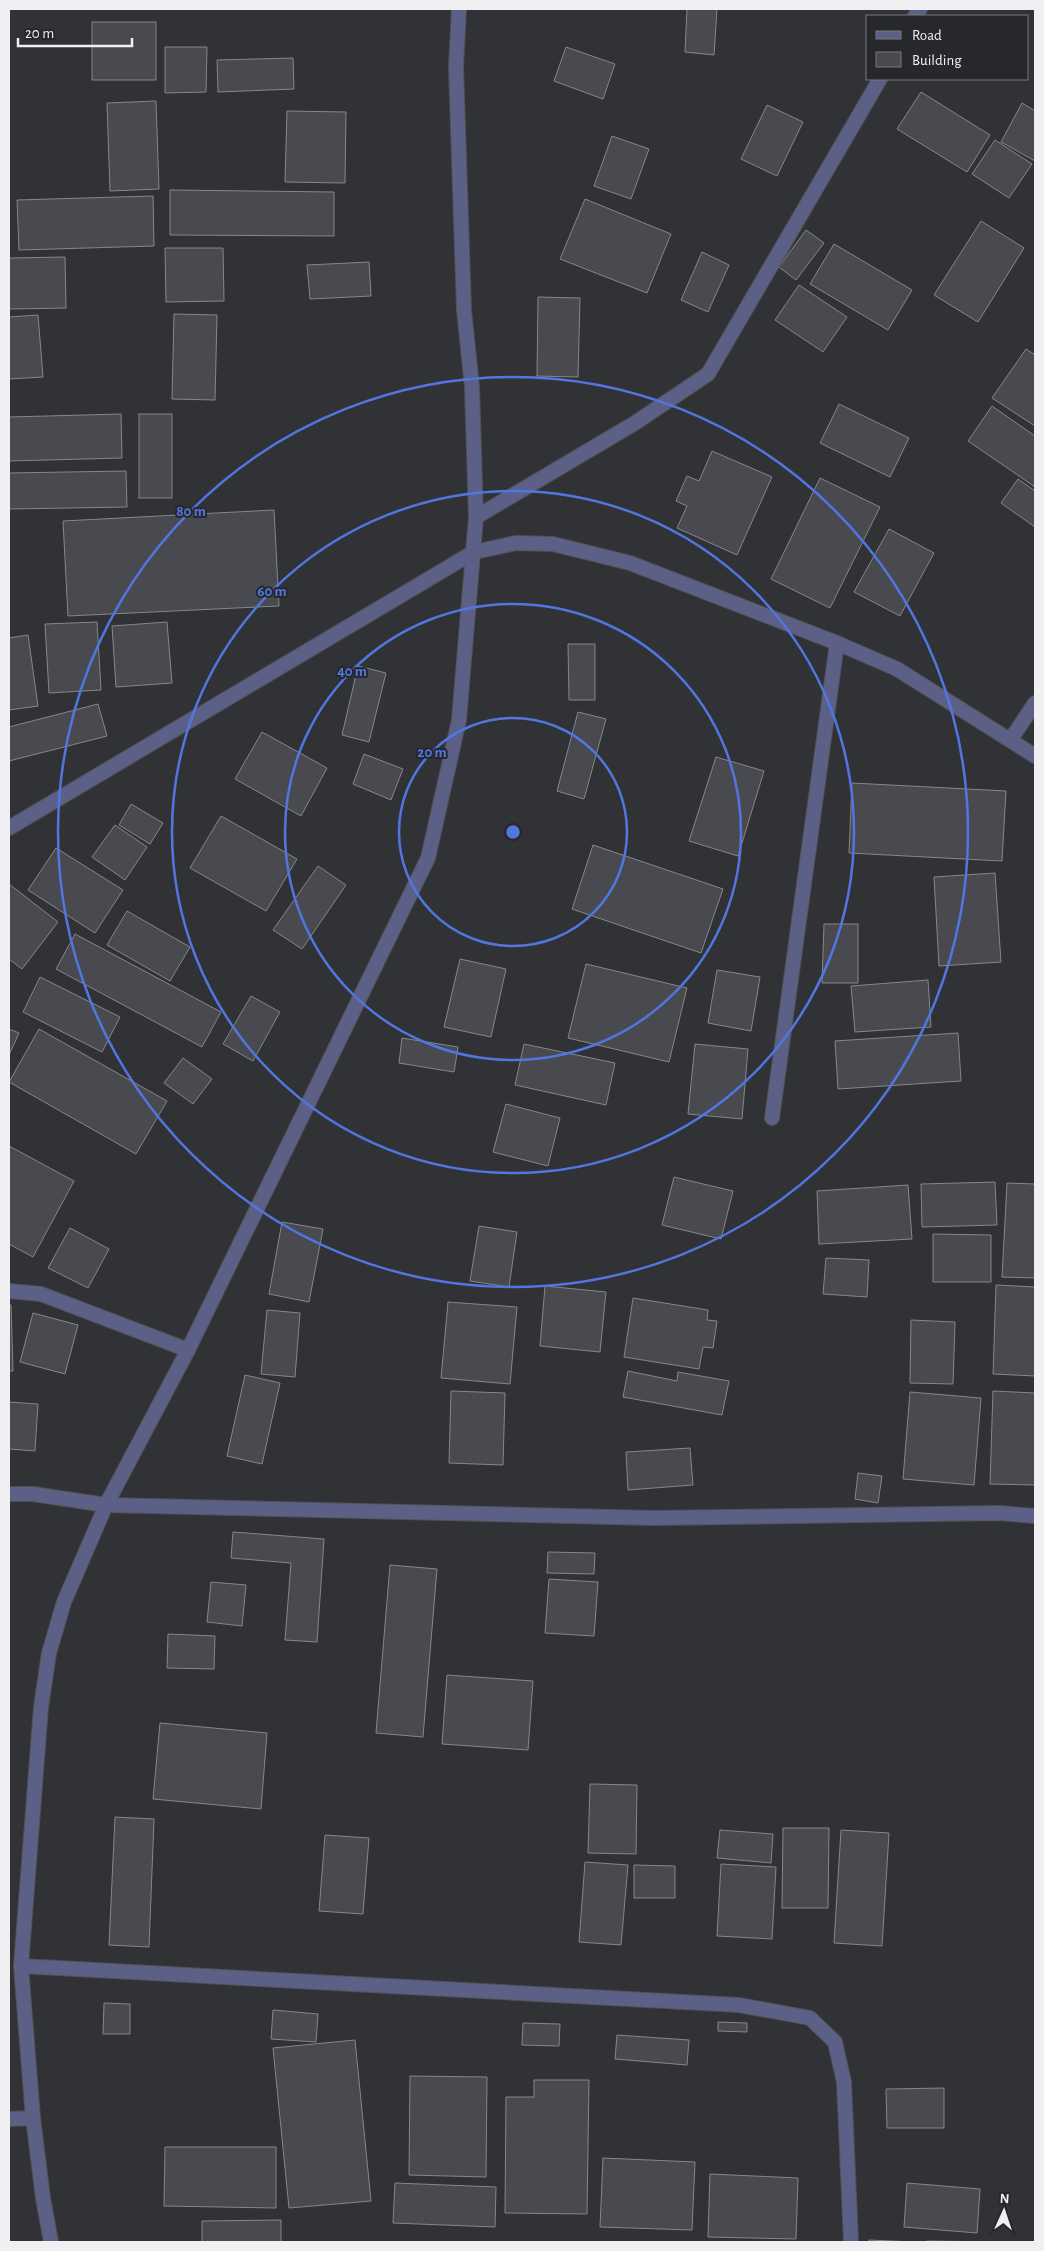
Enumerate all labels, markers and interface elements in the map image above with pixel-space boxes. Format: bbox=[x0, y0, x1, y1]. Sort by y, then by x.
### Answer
scale bar bbox=[18, 15, 131, 47]
legend bbox=[866, 15, 1029, 80]
text: 20 m bbox=[25, 26, 54, 41]
text: Road bbox=[912, 28, 942, 43]
text: Building bbox=[912, 53, 962, 68]
text: 80 m bbox=[176, 504, 206, 519]
text: 60 m bbox=[257, 584, 287, 599]
text: 40 m bbox=[337, 664, 367, 679]
text: 20 m bbox=[417, 745, 447, 760]
centre of rings bbox=[504, 823, 522, 841]
north arrow bbox=[979, 2186, 1029, 2236]
text: N bbox=[999, 2192, 1010, 2206]

